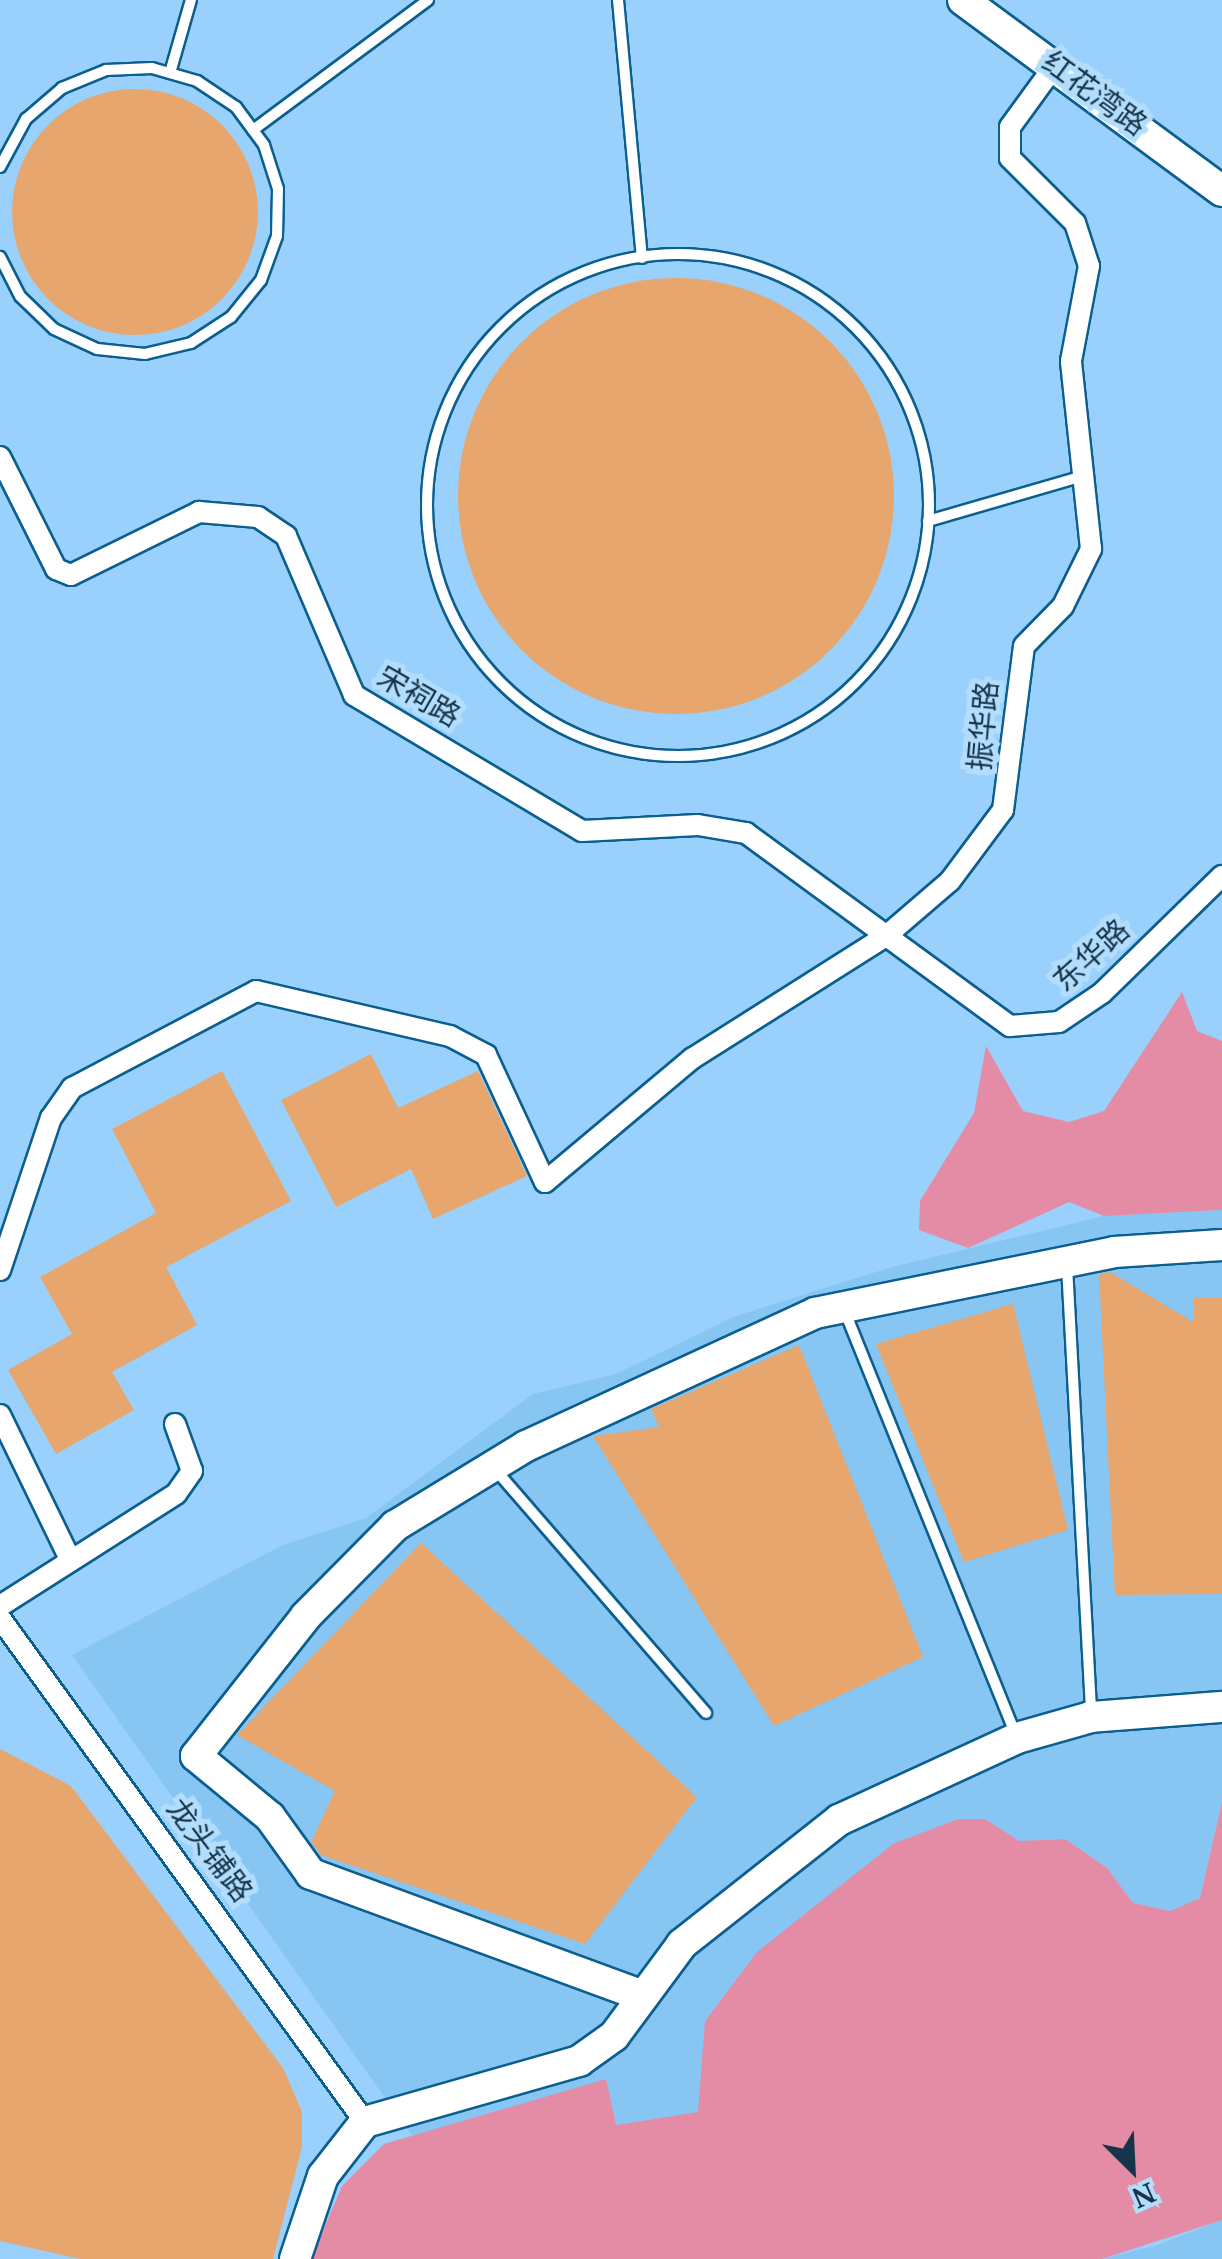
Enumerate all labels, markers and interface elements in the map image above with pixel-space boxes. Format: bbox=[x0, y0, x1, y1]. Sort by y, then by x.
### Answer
street label: 红花湾路 bbox=[1036, 43, 1154, 143]
street label: 宋祠路 bbox=[371, 658, 467, 734]
street label: 振华路 bbox=[961, 680, 1005, 772]
street label: 东华路 bbox=[1046, 912, 1136, 998]
street label: 龙头铺路 bbox=[160, 1791, 260, 1909]
north arrow bbox=[1082, 2119, 1182, 2219]
text: N bbox=[1126, 2175, 1162, 2218]

